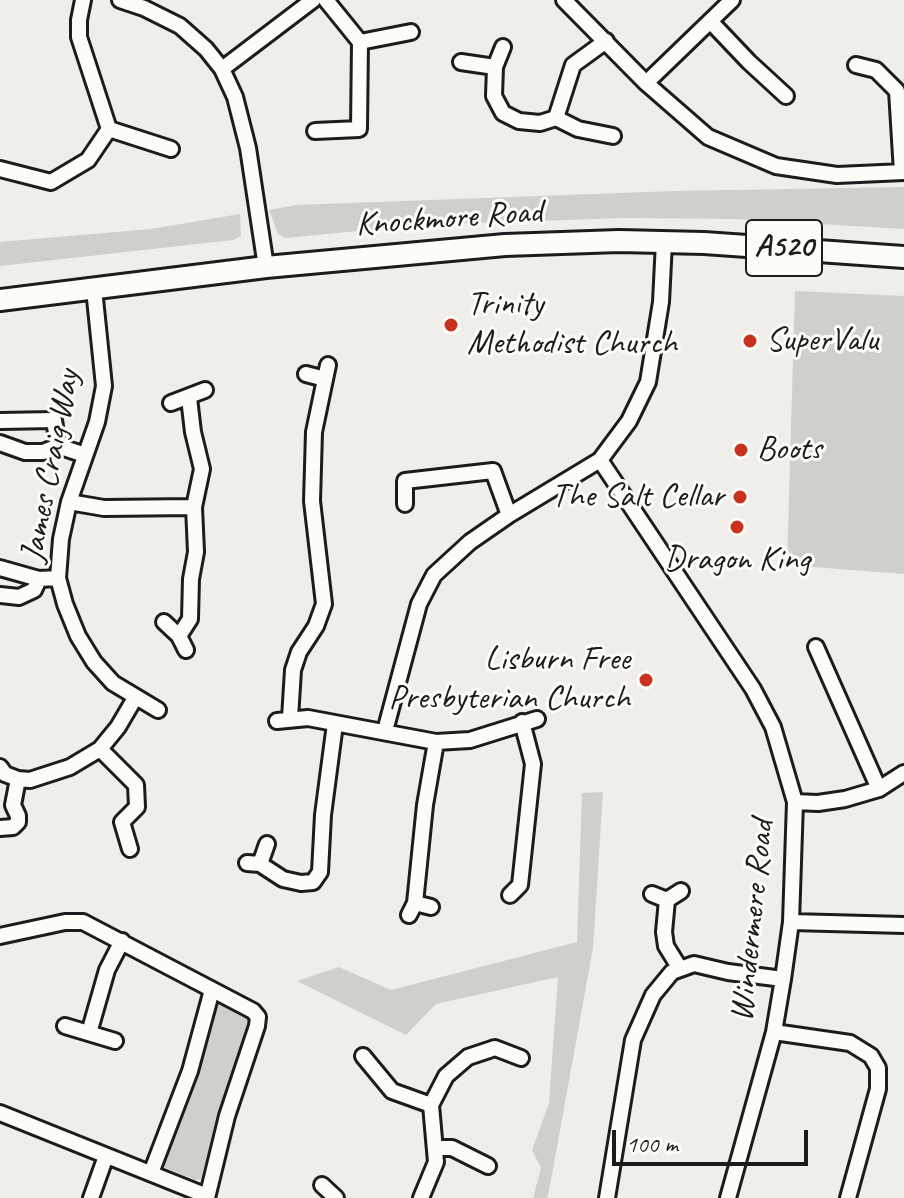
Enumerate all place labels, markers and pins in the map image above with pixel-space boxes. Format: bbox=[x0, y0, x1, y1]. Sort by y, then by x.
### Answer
place label: Trinity Methodist Church bbox=[467, 285, 677, 364]
marker: Trinity Methodist Church bbox=[442, 316, 460, 334]
place label: SuperValu bbox=[766, 321, 878, 361]
marker: SuperValu bbox=[741, 332, 759, 350]
place label: Boots bbox=[757, 430, 822, 470]
marker: Boots bbox=[732, 441, 750, 459]
place label: The Salt Cellar bbox=[552, 477, 724, 517]
marker: The Salt Cellar bbox=[731, 488, 749, 506]
marker: Dragon King bbox=[728, 518, 746, 536]
place label: Dragon King bbox=[664, 540, 810, 580]
place label: Lisburn Free Presbyterian Church bbox=[389, 640, 630, 720]
marker: Lisburn Free Presbyterian Church bbox=[637, 671, 655, 689]

